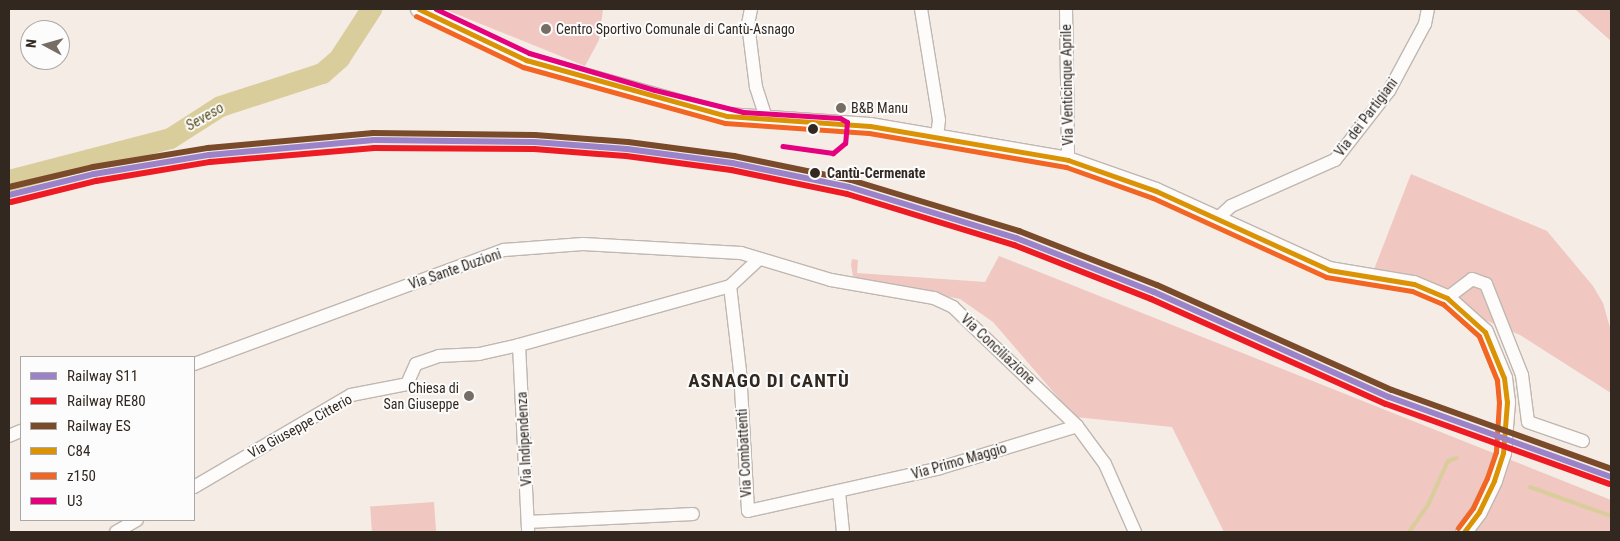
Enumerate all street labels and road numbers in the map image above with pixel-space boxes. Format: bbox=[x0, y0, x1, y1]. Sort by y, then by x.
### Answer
street label: Via Venticinque Aprile bbox=[1058, 24, 1076, 146]
street label: Via dei Partigiani bbox=[1331, 74, 1401, 160]
street label: Via Sante Duzioni bbox=[407, 245, 503, 293]
street label: Via Conciliazione bbox=[957, 310, 1039, 388]
street label: Via Giuseppe Citterio bbox=[245, 390, 355, 462]
street label: Via Indipendenza bbox=[513, 391, 535, 487]
street label: Via Combattenti bbox=[733, 408, 755, 498]
street label: Via Primo Maggio bbox=[909, 439, 1009, 483]

